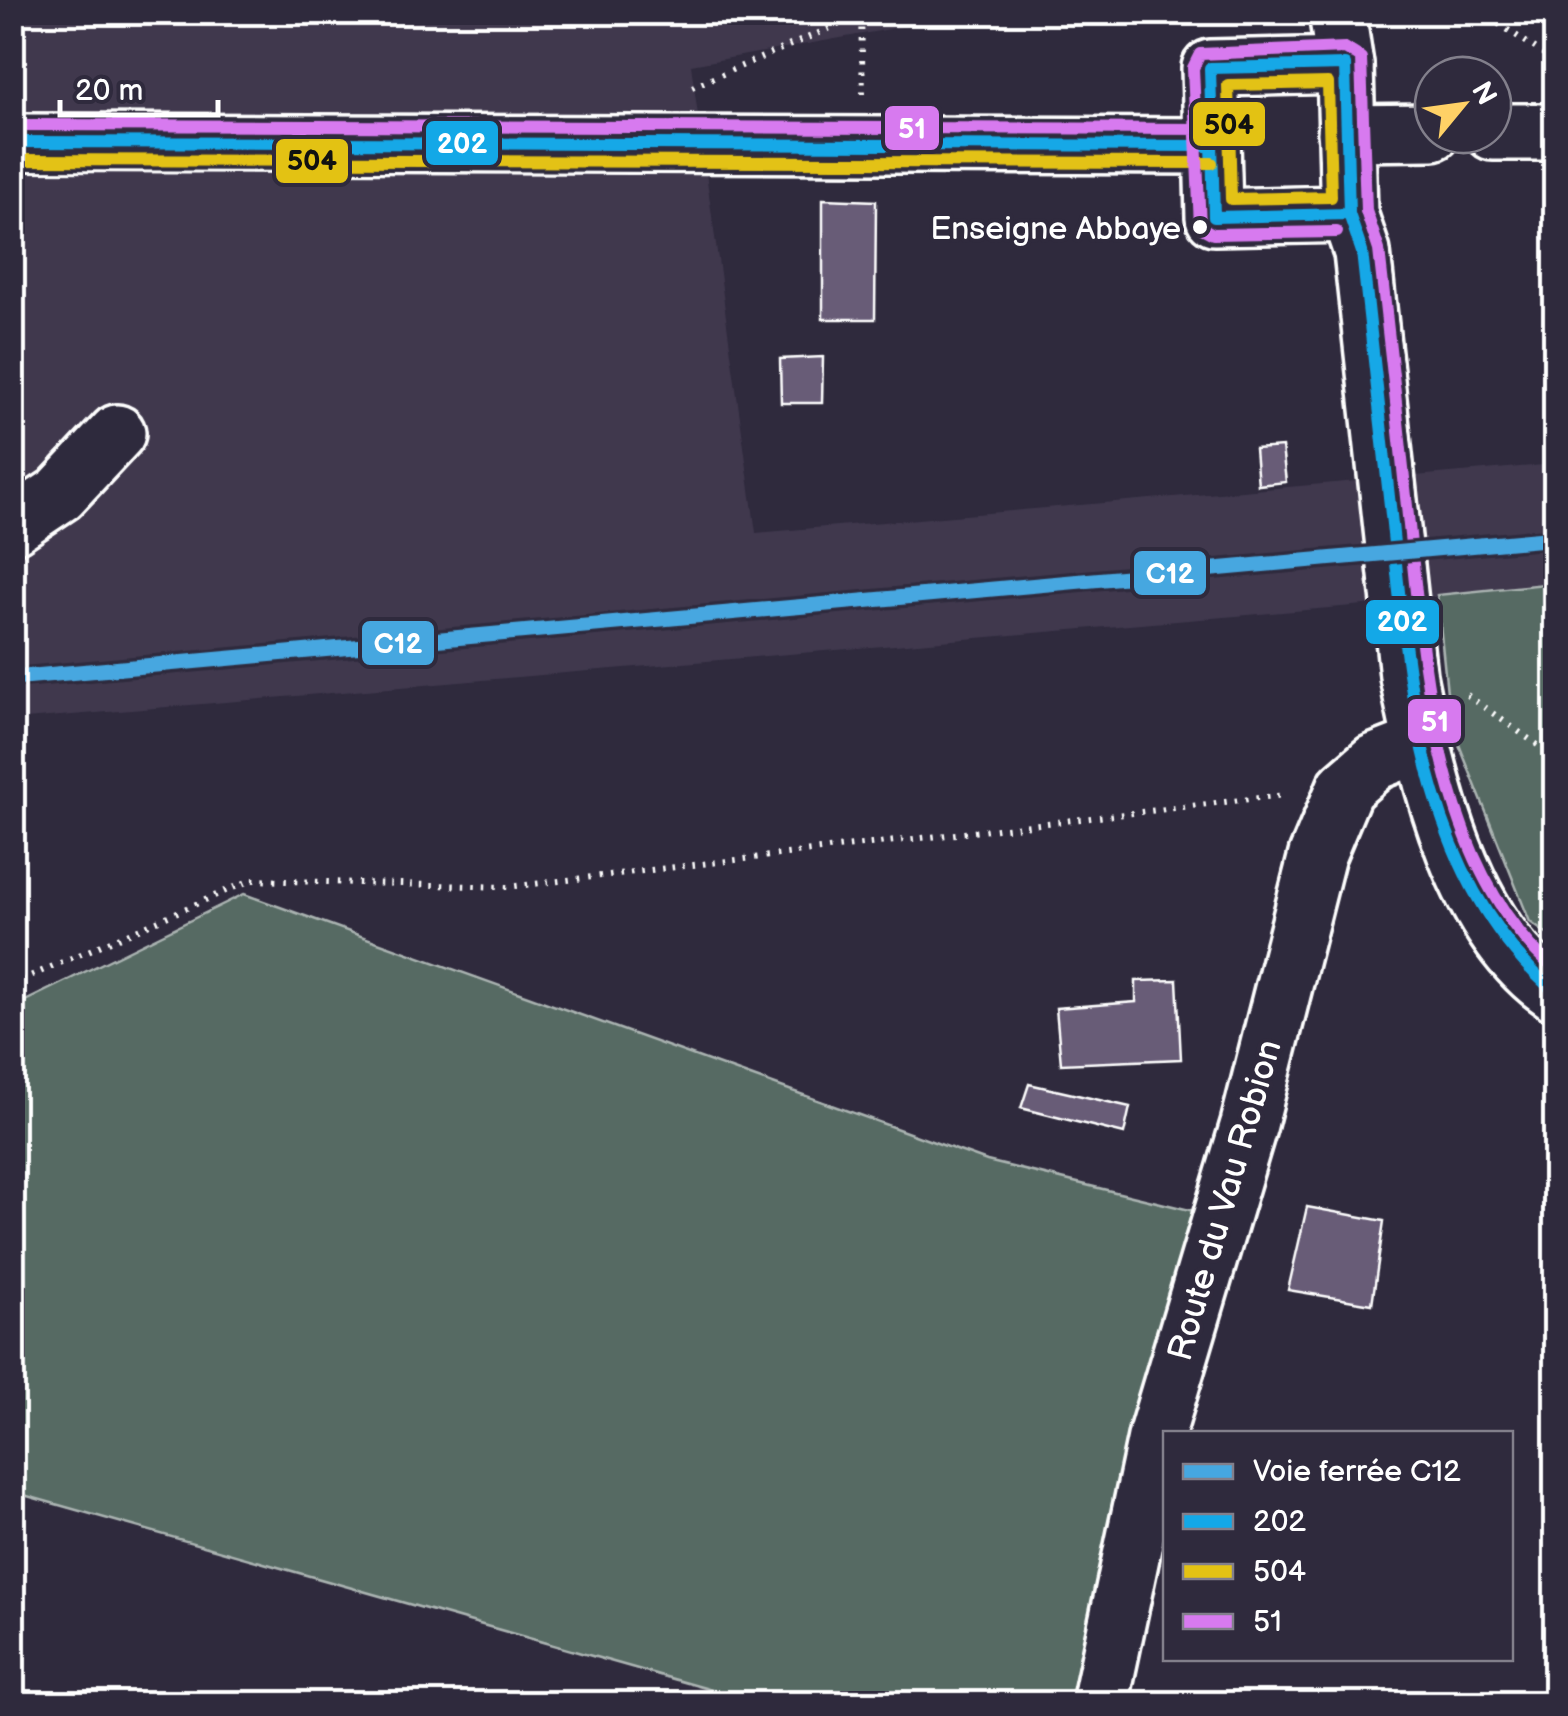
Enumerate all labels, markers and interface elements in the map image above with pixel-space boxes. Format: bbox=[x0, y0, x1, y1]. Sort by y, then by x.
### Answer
scale bar bbox=[60, 55, 218, 117]
north arrow bbox=[1413, 55, 1513, 155]
text: 20 m bbox=[75, 73, 143, 109]
text: N bbox=[1464, 76, 1503, 111]
line badge: 504 bbox=[1191, 100, 1267, 148]
line badge: 51 bbox=[883, 104, 941, 152]
text: 504 bbox=[1204, 109, 1255, 142]
text: 51 bbox=[898, 113, 926, 146]
line badge: 202 bbox=[424, 119, 500, 167]
text: 202 bbox=[437, 128, 487, 161]
line badge: 504 bbox=[274, 137, 350, 185]
text: 504 bbox=[287, 145, 338, 178]
place label: Enseigne Abbaye bbox=[930, 210, 1181, 249]
marker: Enseigne Abbaye bbox=[1190, 217, 1210, 237]
line badge: C12 bbox=[1132, 549, 1208, 597]
text: C12 bbox=[1146, 558, 1194, 591]
line badge: 202 bbox=[1364, 598, 1441, 646]
text: 202 bbox=[1377, 606, 1427, 639]
line badge: C12 bbox=[360, 619, 436, 667]
text: C12 bbox=[374, 628, 422, 661]
line badge: 51 bbox=[1406, 697, 1463, 745]
text: 51 bbox=[1421, 706, 1449, 739]
street label: Route du Vau Robion bbox=[1159, 1035, 1292, 1366]
legend bbox=[1163, 1431, 1513, 1661]
text: Voie ferrée C12 bbox=[1253, 1454, 1461, 1490]
text: 202 bbox=[1253, 1504, 1306, 1540]
text: 504 bbox=[1253, 1554, 1306, 1590]
text: 51 bbox=[1253, 1604, 1282, 1640]

